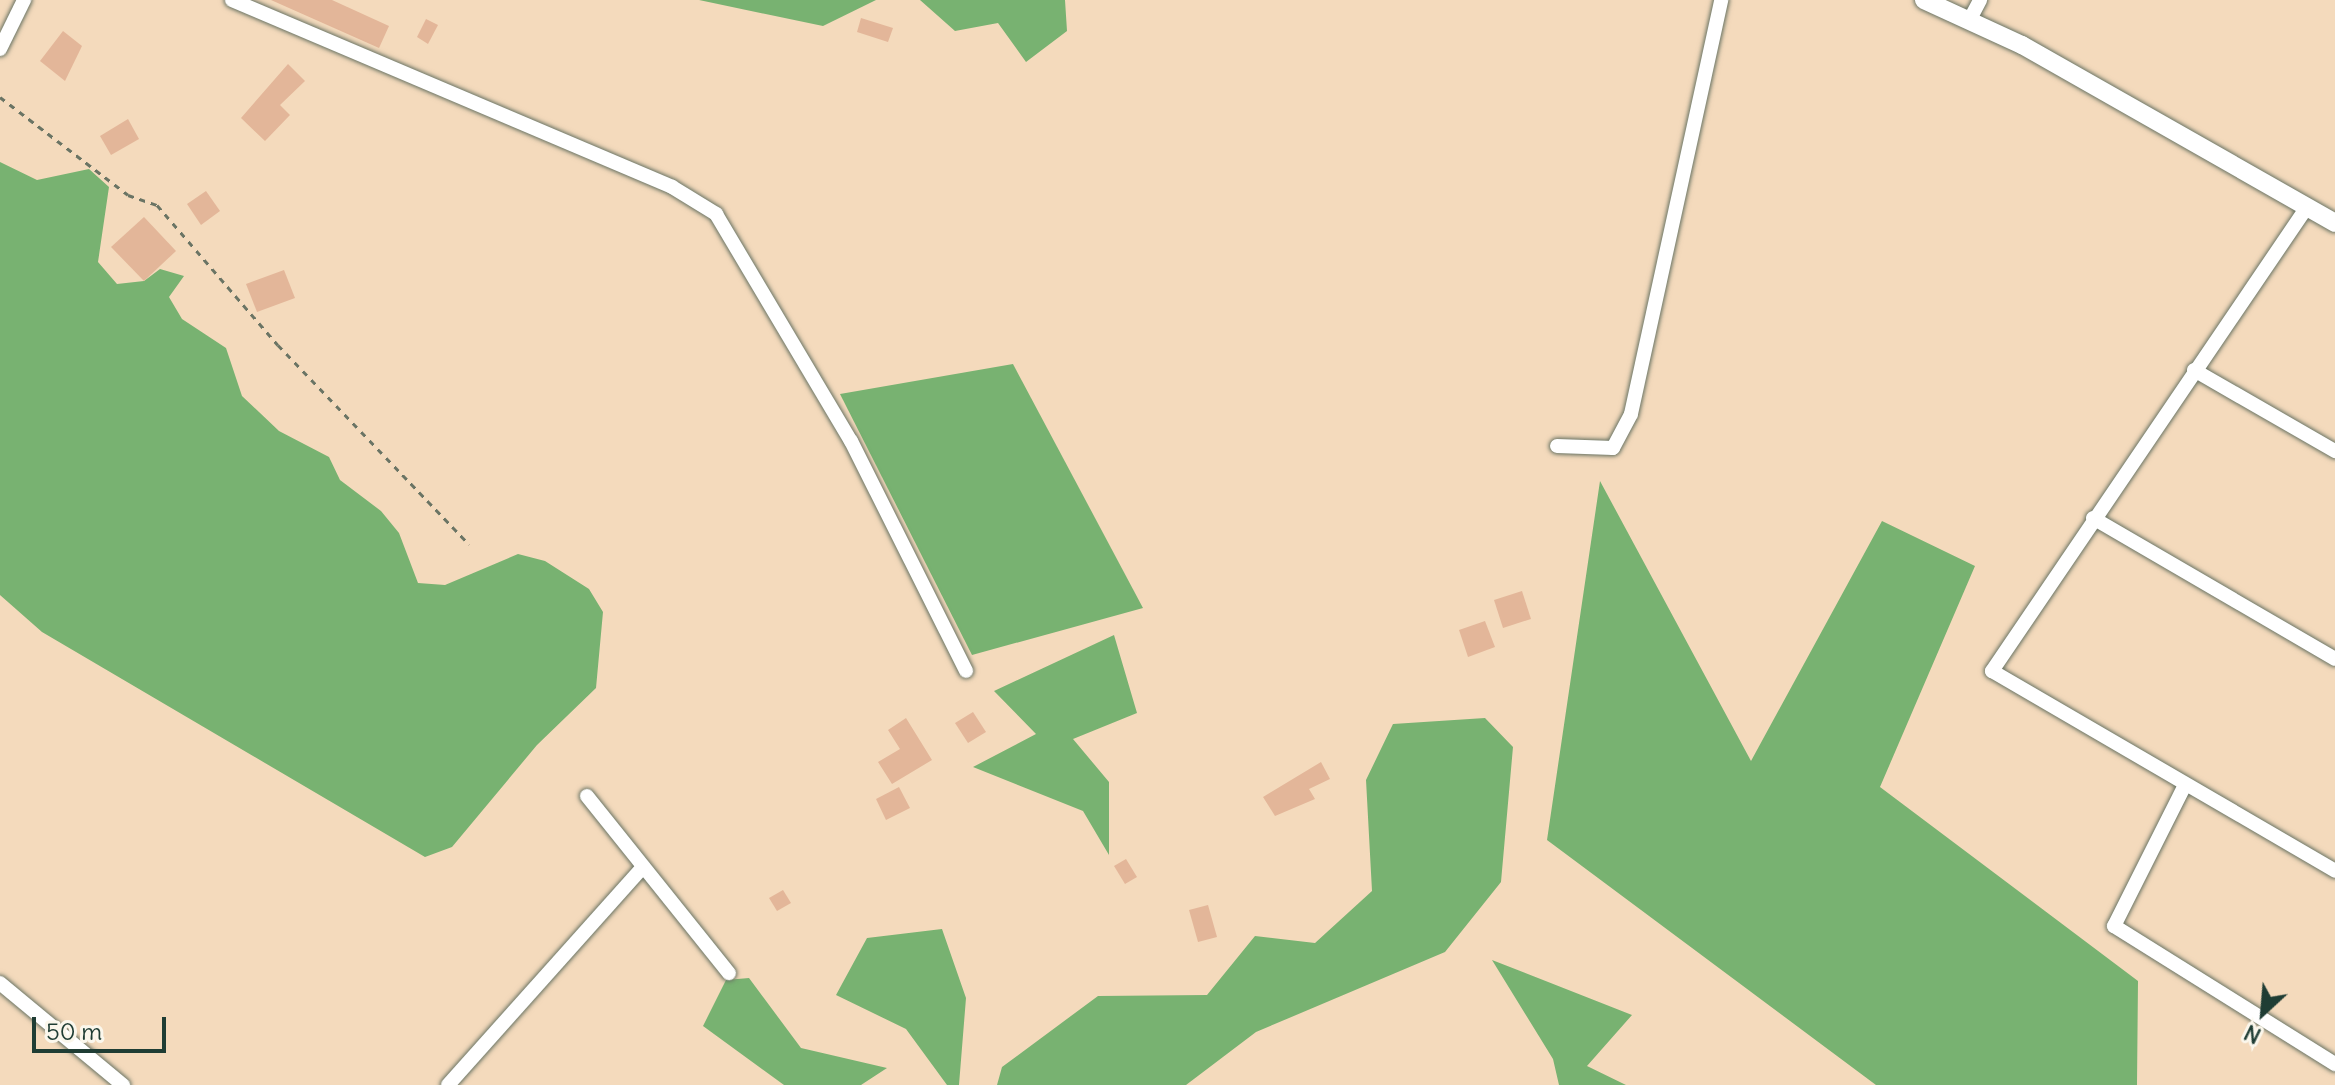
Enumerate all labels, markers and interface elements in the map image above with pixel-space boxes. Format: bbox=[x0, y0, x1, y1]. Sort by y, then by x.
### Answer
north arrow bbox=[2223, 973, 2303, 1053]
scale bar bbox=[36, 1001, 170, 1051]
text: 50 m bbox=[46, 1016, 102, 1046]
text: N bbox=[2240, 1019, 2265, 1050]

